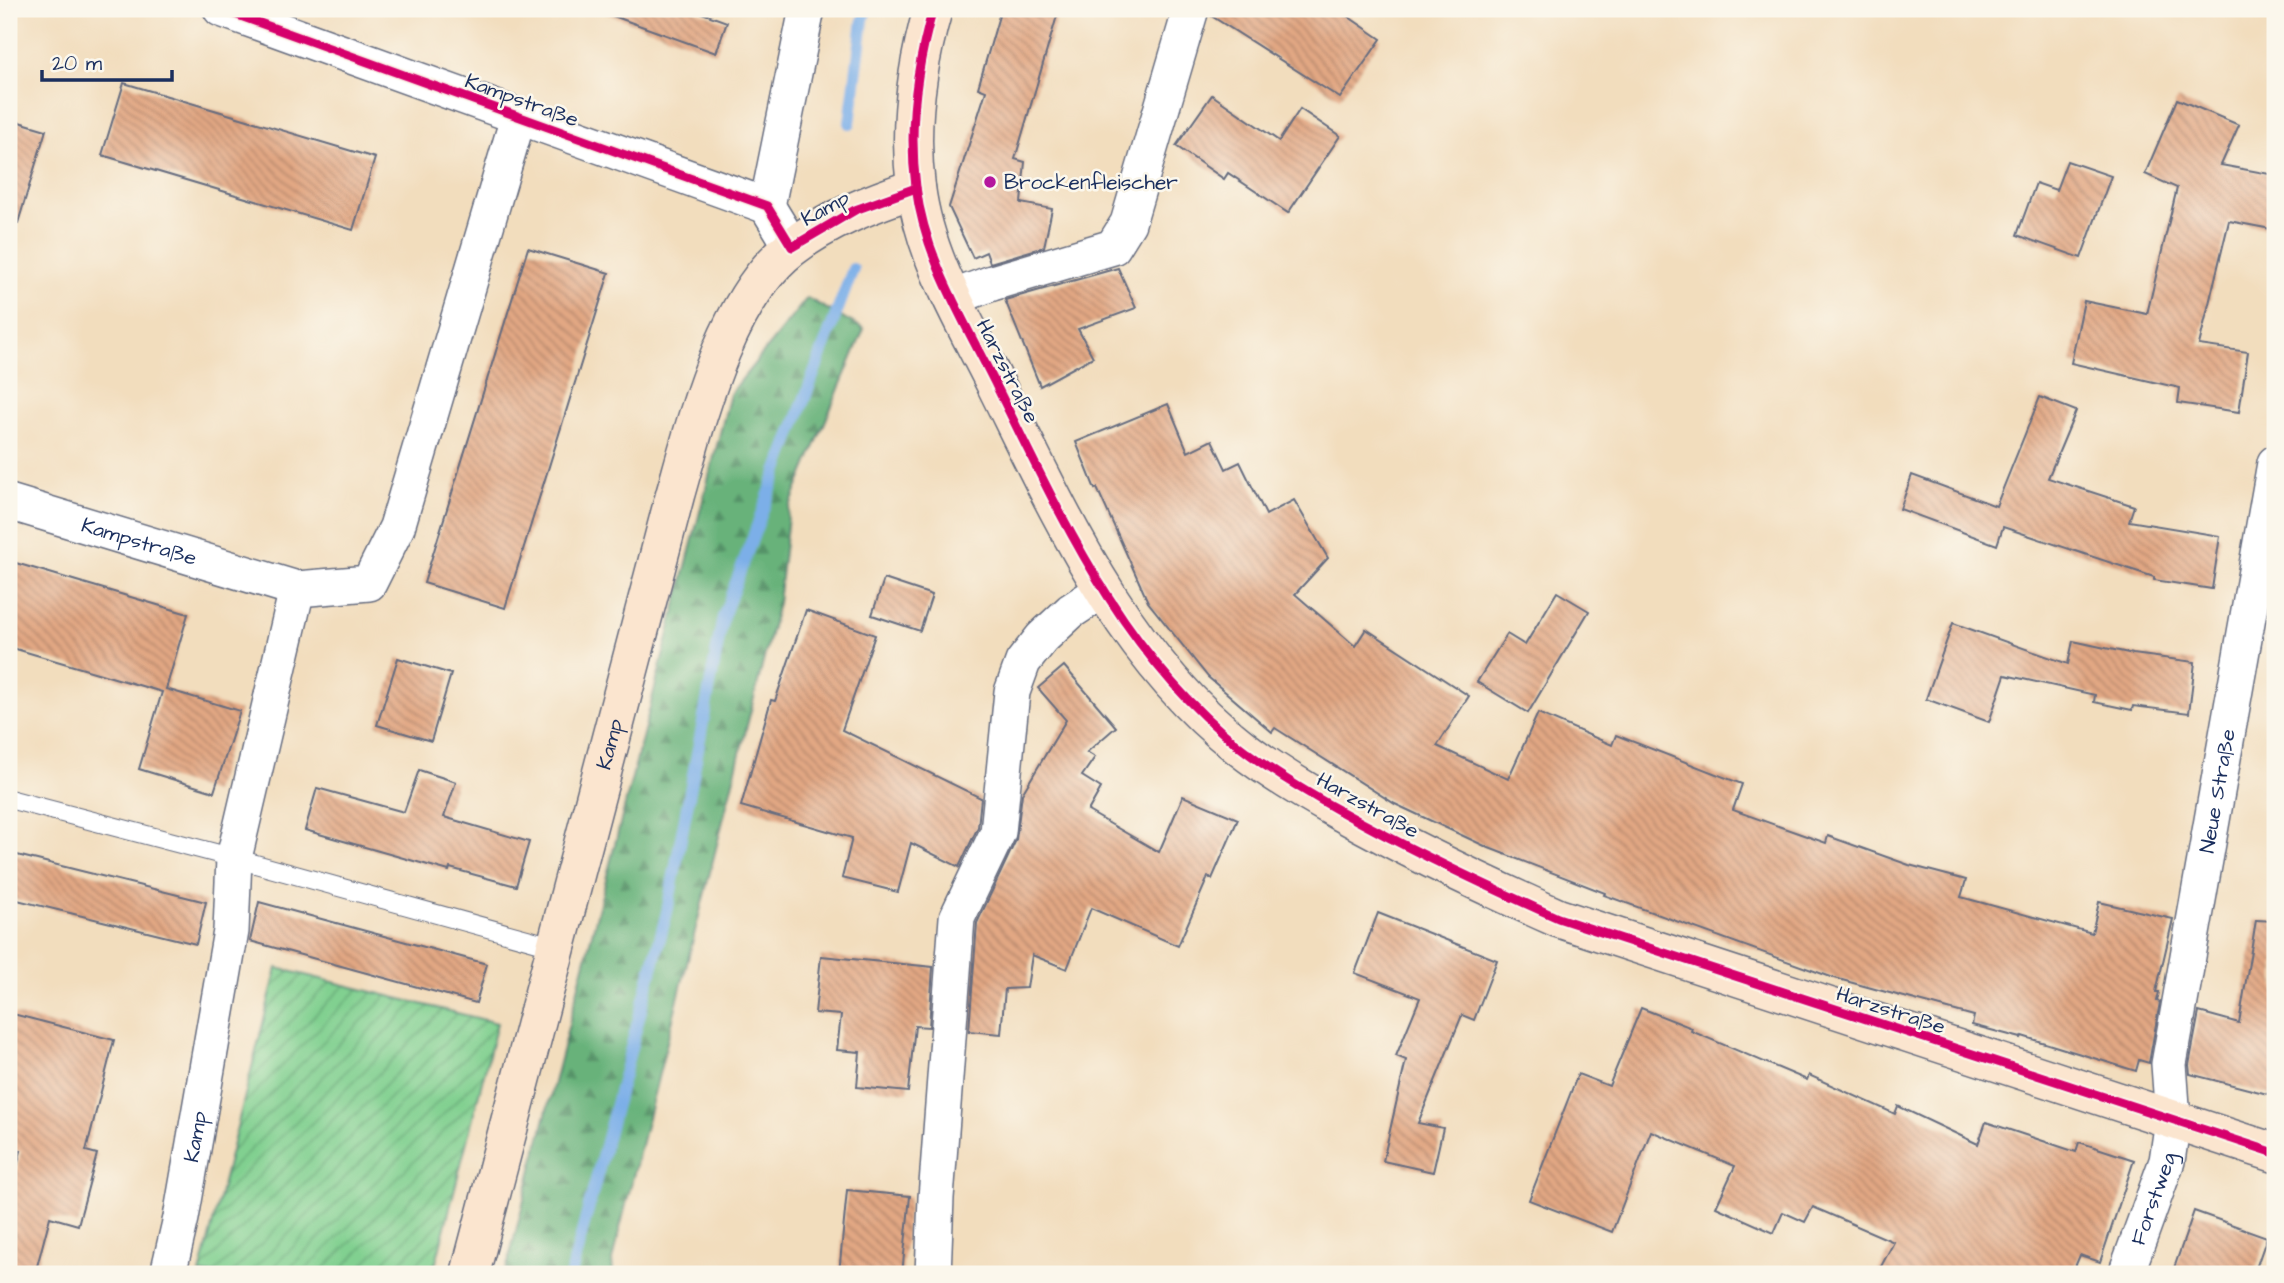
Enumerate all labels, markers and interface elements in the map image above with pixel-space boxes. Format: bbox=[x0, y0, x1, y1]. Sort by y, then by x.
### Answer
scale bar bbox=[42, 38, 172, 82]
text: 20 m bbox=[52, 49, 103, 78]
street label: Kampstraße bbox=[461, 66, 583, 135]
place label: Brockenfleischer bbox=[1004, 168, 1178, 197]
marker: Brockenfleischer bbox=[982, 174, 998, 190]
street label: Kamp bbox=[796, 183, 856, 234]
street label: Harzstraße bbox=[969, 314, 1046, 428]
street label: Kampstraße bbox=[78, 511, 200, 573]
street label: Kamp bbox=[589, 715, 632, 773]
street label: Neue Straße bbox=[2192, 727, 2243, 855]
street label: Harzstraße bbox=[1311, 765, 1424, 846]
street label: Harzstraße bbox=[1833, 979, 1949, 1042]
street label: Kamp bbox=[177, 1109, 215, 1165]
street label: Forstweg bbox=[2124, 1151, 2185, 1249]

